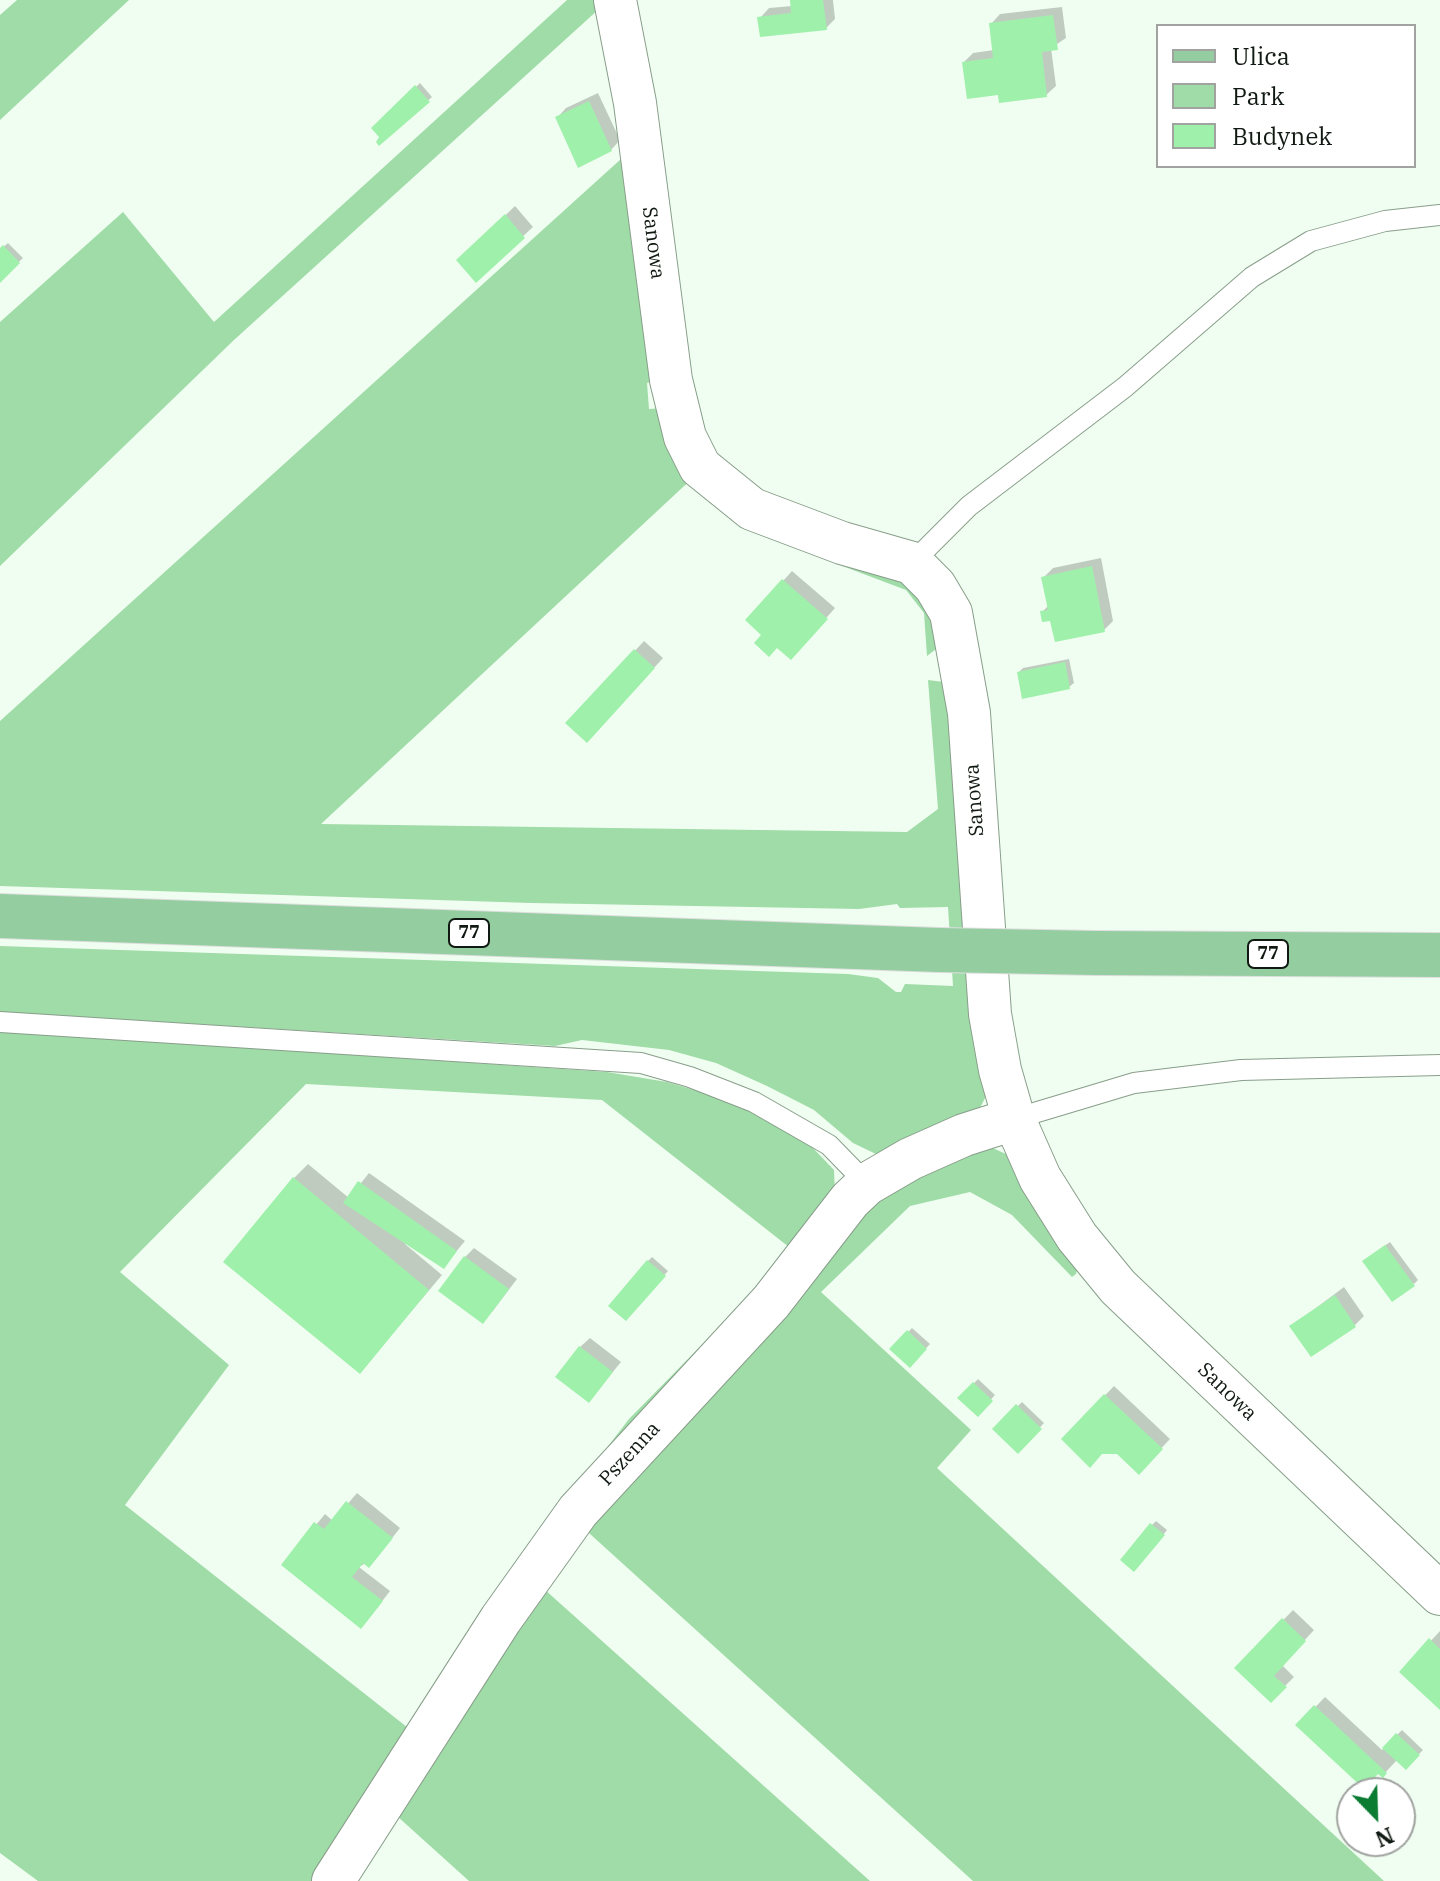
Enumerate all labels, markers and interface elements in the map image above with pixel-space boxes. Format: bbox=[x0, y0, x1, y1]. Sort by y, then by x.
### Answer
legend bbox=[1156, 24, 1416, 168]
text: Ulica bbox=[1232, 40, 1290, 72]
text: Park bbox=[1232, 80, 1284, 112]
text: Budynek bbox=[1232, 120, 1332, 152]
street label: Sanowa bbox=[637, 205, 669, 281]
street label: Sanowa bbox=[960, 763, 990, 837]
road number: 77 bbox=[449, 919, 489, 947]
road number: 77 bbox=[1248, 940, 1288, 968]
street label: Sanowa bbox=[1192, 1358, 1262, 1426]
street label: Pszenna bbox=[594, 1417, 666, 1491]
north arrow bbox=[1336, 1777, 1416, 1857]
text: N bbox=[1371, 1821, 1398, 1854]

